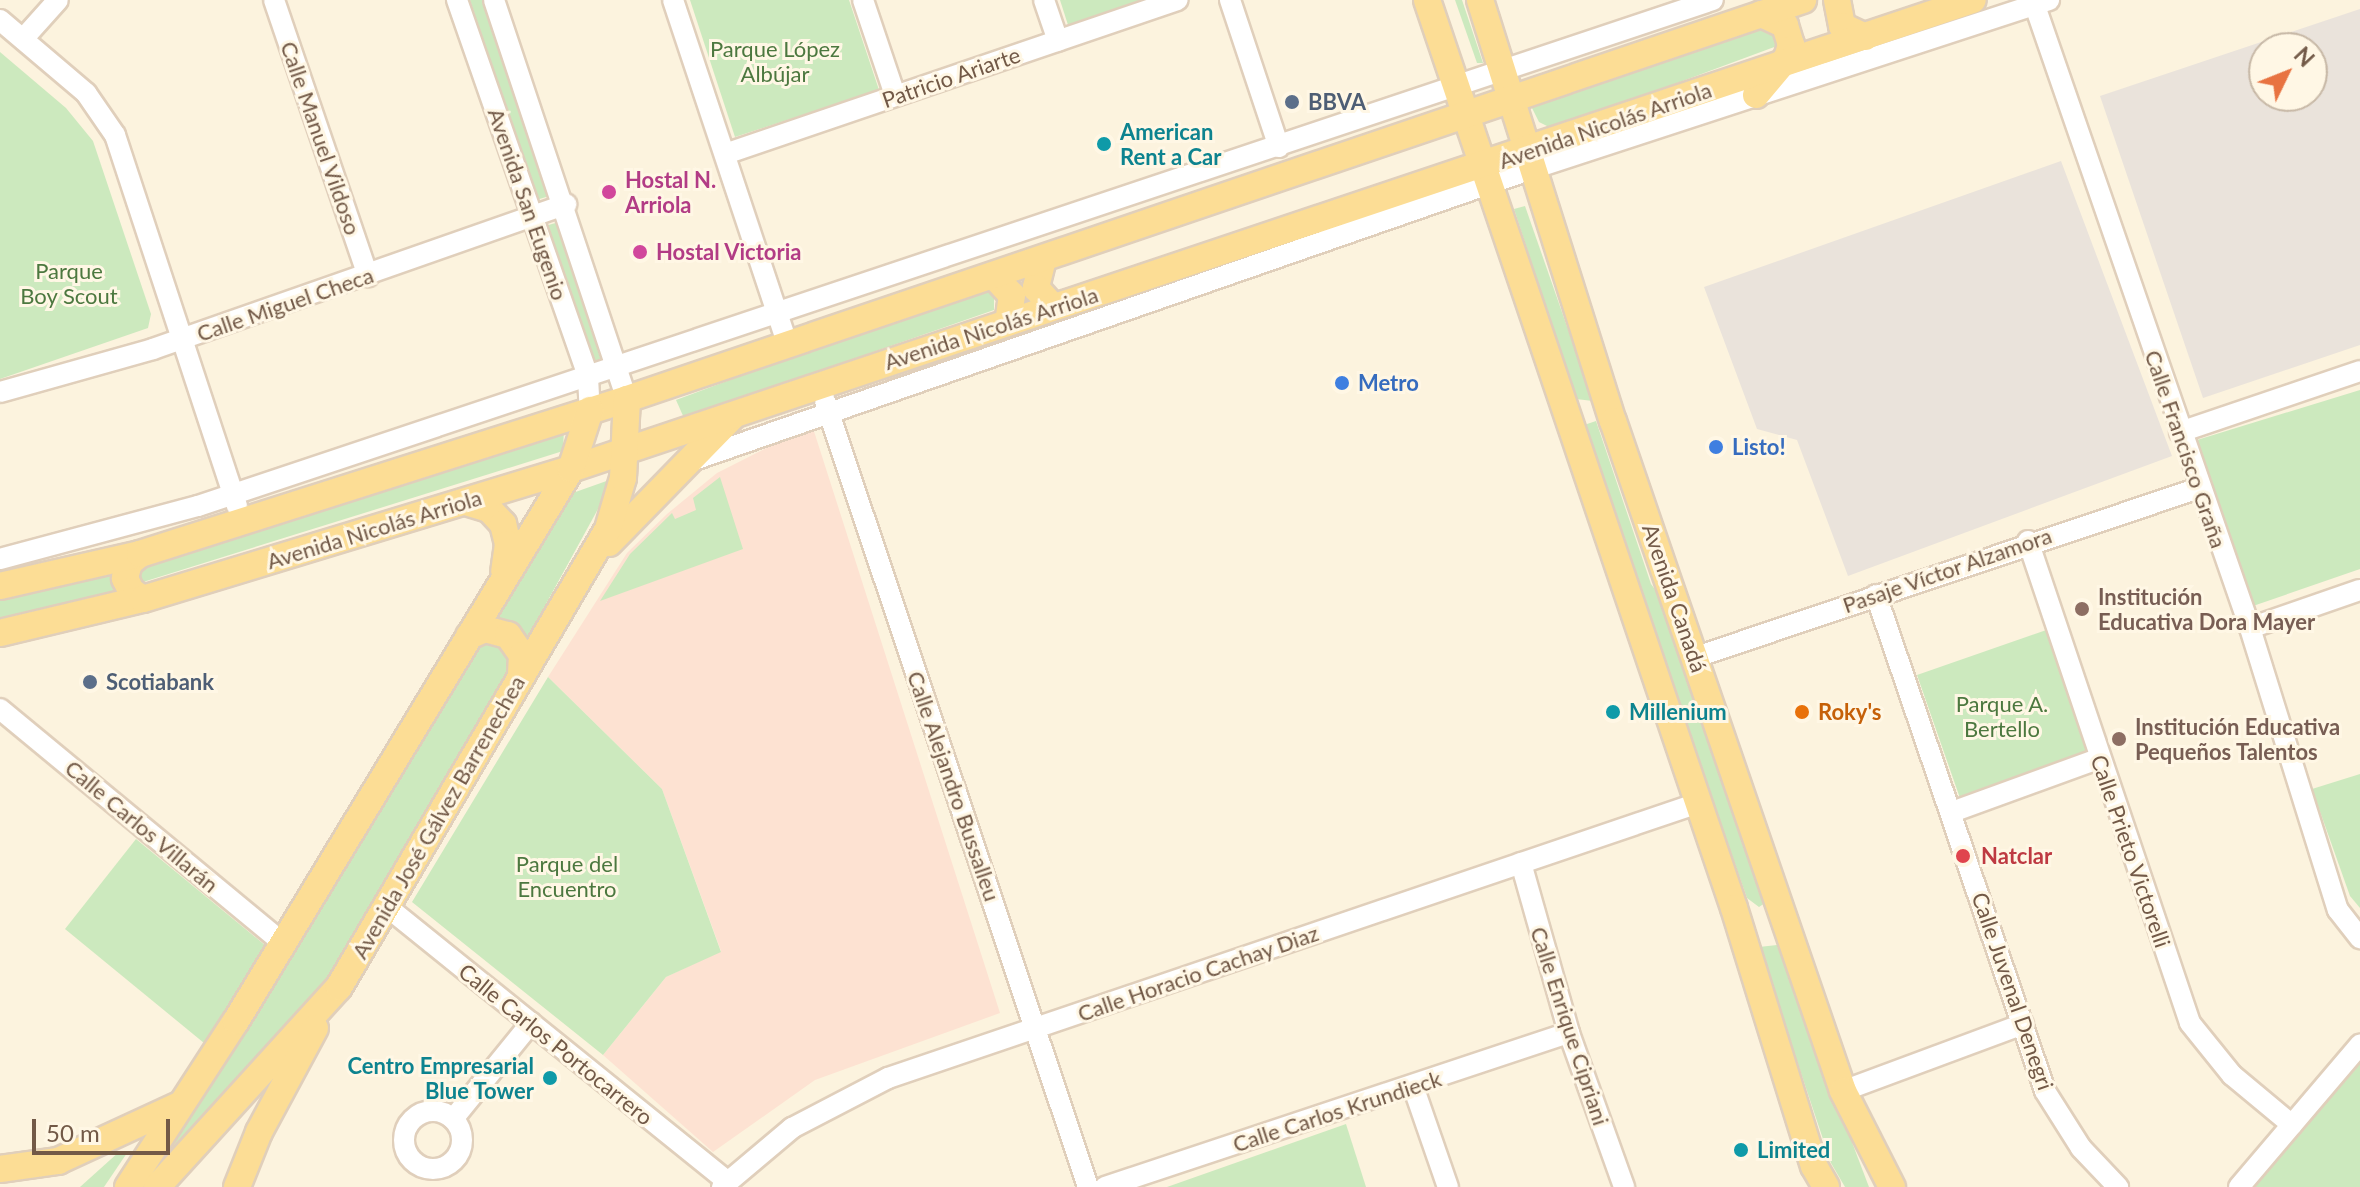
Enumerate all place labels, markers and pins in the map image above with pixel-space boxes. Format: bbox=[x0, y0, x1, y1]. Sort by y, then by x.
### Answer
place label: BBVA bbox=[1308, 89, 1366, 115]
marker: BBVA bbox=[1283, 93, 1301, 111]
place label: American Rent a Car bbox=[1120, 118, 1221, 170]
marker: American Rent a Car bbox=[1095, 135, 1113, 153]
place label: Hostal N. Arriola bbox=[625, 166, 716, 218]
marker: Hostal N. Arriola bbox=[600, 183, 618, 201]
place label: Hostal Victoria bbox=[656, 239, 802, 265]
marker: Hostal Victoria bbox=[631, 243, 649, 261]
place label: Metro bbox=[1358, 370, 1419, 396]
marker: Metro bbox=[1333, 374, 1351, 392]
place label: Listo! bbox=[1732, 434, 1786, 460]
marker: Listo! bbox=[1707, 438, 1725, 456]
place label: Institución Educativa Dora Mayer bbox=[2098, 583, 2315, 634]
marker: Institución Educativa Dora Mayer bbox=[2073, 600, 2091, 618]
place label: Scotiabank bbox=[106, 669, 214, 695]
marker: Scotiabank bbox=[81, 673, 99, 691]
place label: Millenium bbox=[1629, 699, 1727, 725]
place label: Roky's bbox=[1818, 699, 1881, 725]
marker: Millenium bbox=[1604, 703, 1622, 721]
marker: Roky's bbox=[1793, 703, 1811, 721]
place label: Institución Educativa Pequeños Talentos bbox=[2135, 713, 2340, 764]
marker: Institución Educativa Pequeños Talentos bbox=[2110, 730, 2128, 748]
place label: Natclar bbox=[1981, 843, 2052, 869]
marker: Natclar bbox=[1952, 845, 1974, 867]
place label: Centro Empresarial Blue Tower bbox=[347, 1052, 534, 1104]
marker: Centro Empresarial Blue Tower bbox=[541, 1069, 559, 1087]
place label: Limited bbox=[1757, 1137, 1830, 1163]
marker: Limited bbox=[1732, 1141, 1750, 1159]

